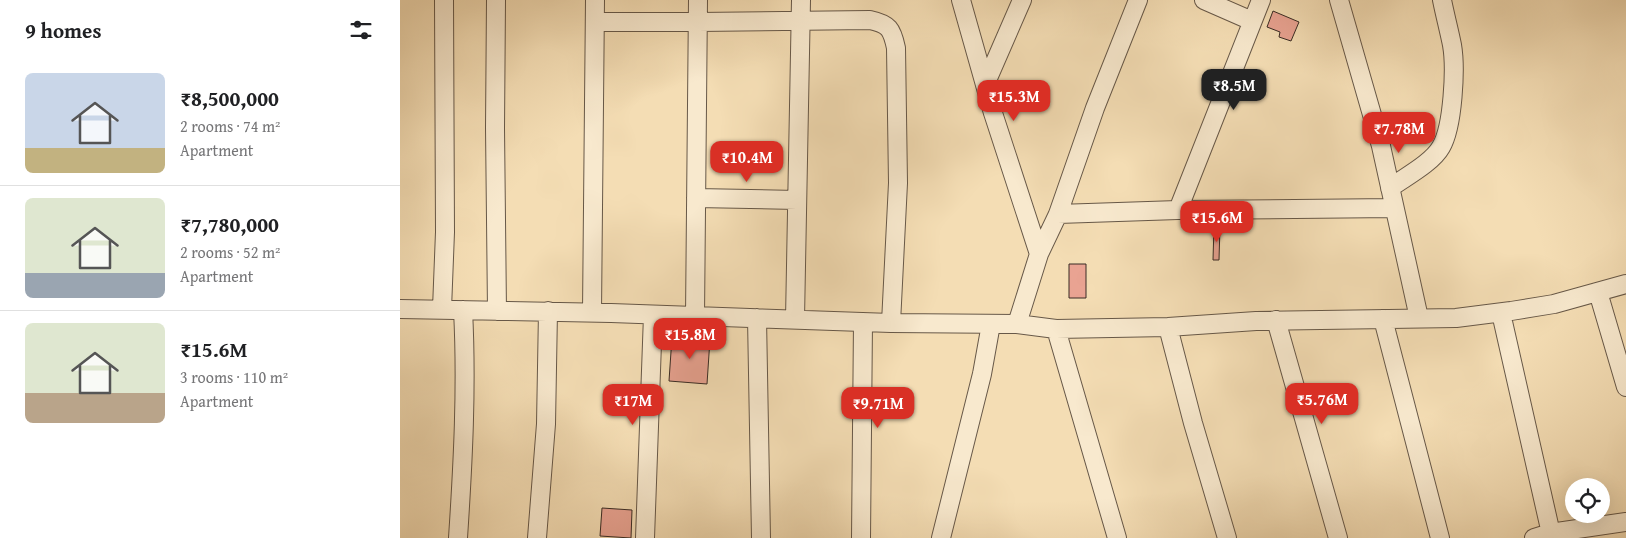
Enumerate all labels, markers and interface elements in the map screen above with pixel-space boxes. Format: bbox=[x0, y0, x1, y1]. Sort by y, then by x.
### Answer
text: 9 homes bbox=[25, 15, 101, 46]
icon: filters bbox=[347, 16, 375, 44]
pin: ₹8.5M bbox=[1199, 68, 1269, 111]
text: ₹8.5M bbox=[1212, 73, 1256, 97]
pin: ₹15.3M bbox=[973, 80, 1055, 122]
text: ₹8,500,000 bbox=[180, 83, 279, 114]
text: ₹15.3M bbox=[988, 84, 1040, 108]
icon: home bbox=[65, 93, 125, 153]
pin: ₹7.78M bbox=[1358, 112, 1440, 154]
text: 2 rooms · 74 m² bbox=[180, 114, 280, 138]
text: ₹7.78M bbox=[1373, 116, 1425, 140]
text: Apartment bbox=[180, 138, 253, 162]
pin: ₹10.4M bbox=[706, 140, 788, 183]
text: ₹10.4M bbox=[721, 145, 773, 169]
pin: ₹15.6M bbox=[1176, 200, 1258, 243]
text: ₹15.6M bbox=[1191, 205, 1243, 229]
text: ₹7,780,000 bbox=[180, 209, 279, 240]
icon: home bbox=[65, 218, 125, 278]
text: 2 rooms · 52 m² bbox=[180, 240, 280, 264]
text: Apartment bbox=[180, 264, 253, 288]
pin: ₹15.8M bbox=[649, 318, 731, 360]
text: ₹15.8M bbox=[664, 322, 716, 346]
text: ₹15.6M bbox=[180, 334, 248, 365]
icon: home bbox=[65, 343, 125, 403]
text: 3 rooms · 110 m² bbox=[180, 365, 288, 389]
pin: ₹5.76M bbox=[1281, 382, 1363, 425]
pin: ₹17M bbox=[603, 384, 663, 426]
pin: ₹9.71M bbox=[837, 386, 919, 429]
text: ₹5.76M bbox=[1296, 387, 1348, 411]
text: ₹17M bbox=[614, 388, 652, 412]
text: Apartment bbox=[180, 389, 253, 413]
text: ₹9.71M bbox=[852, 391, 904, 415]
map controls bbox=[1565, 478, 1610, 523]
button: locate bbox=[1565, 478, 1610, 523]

